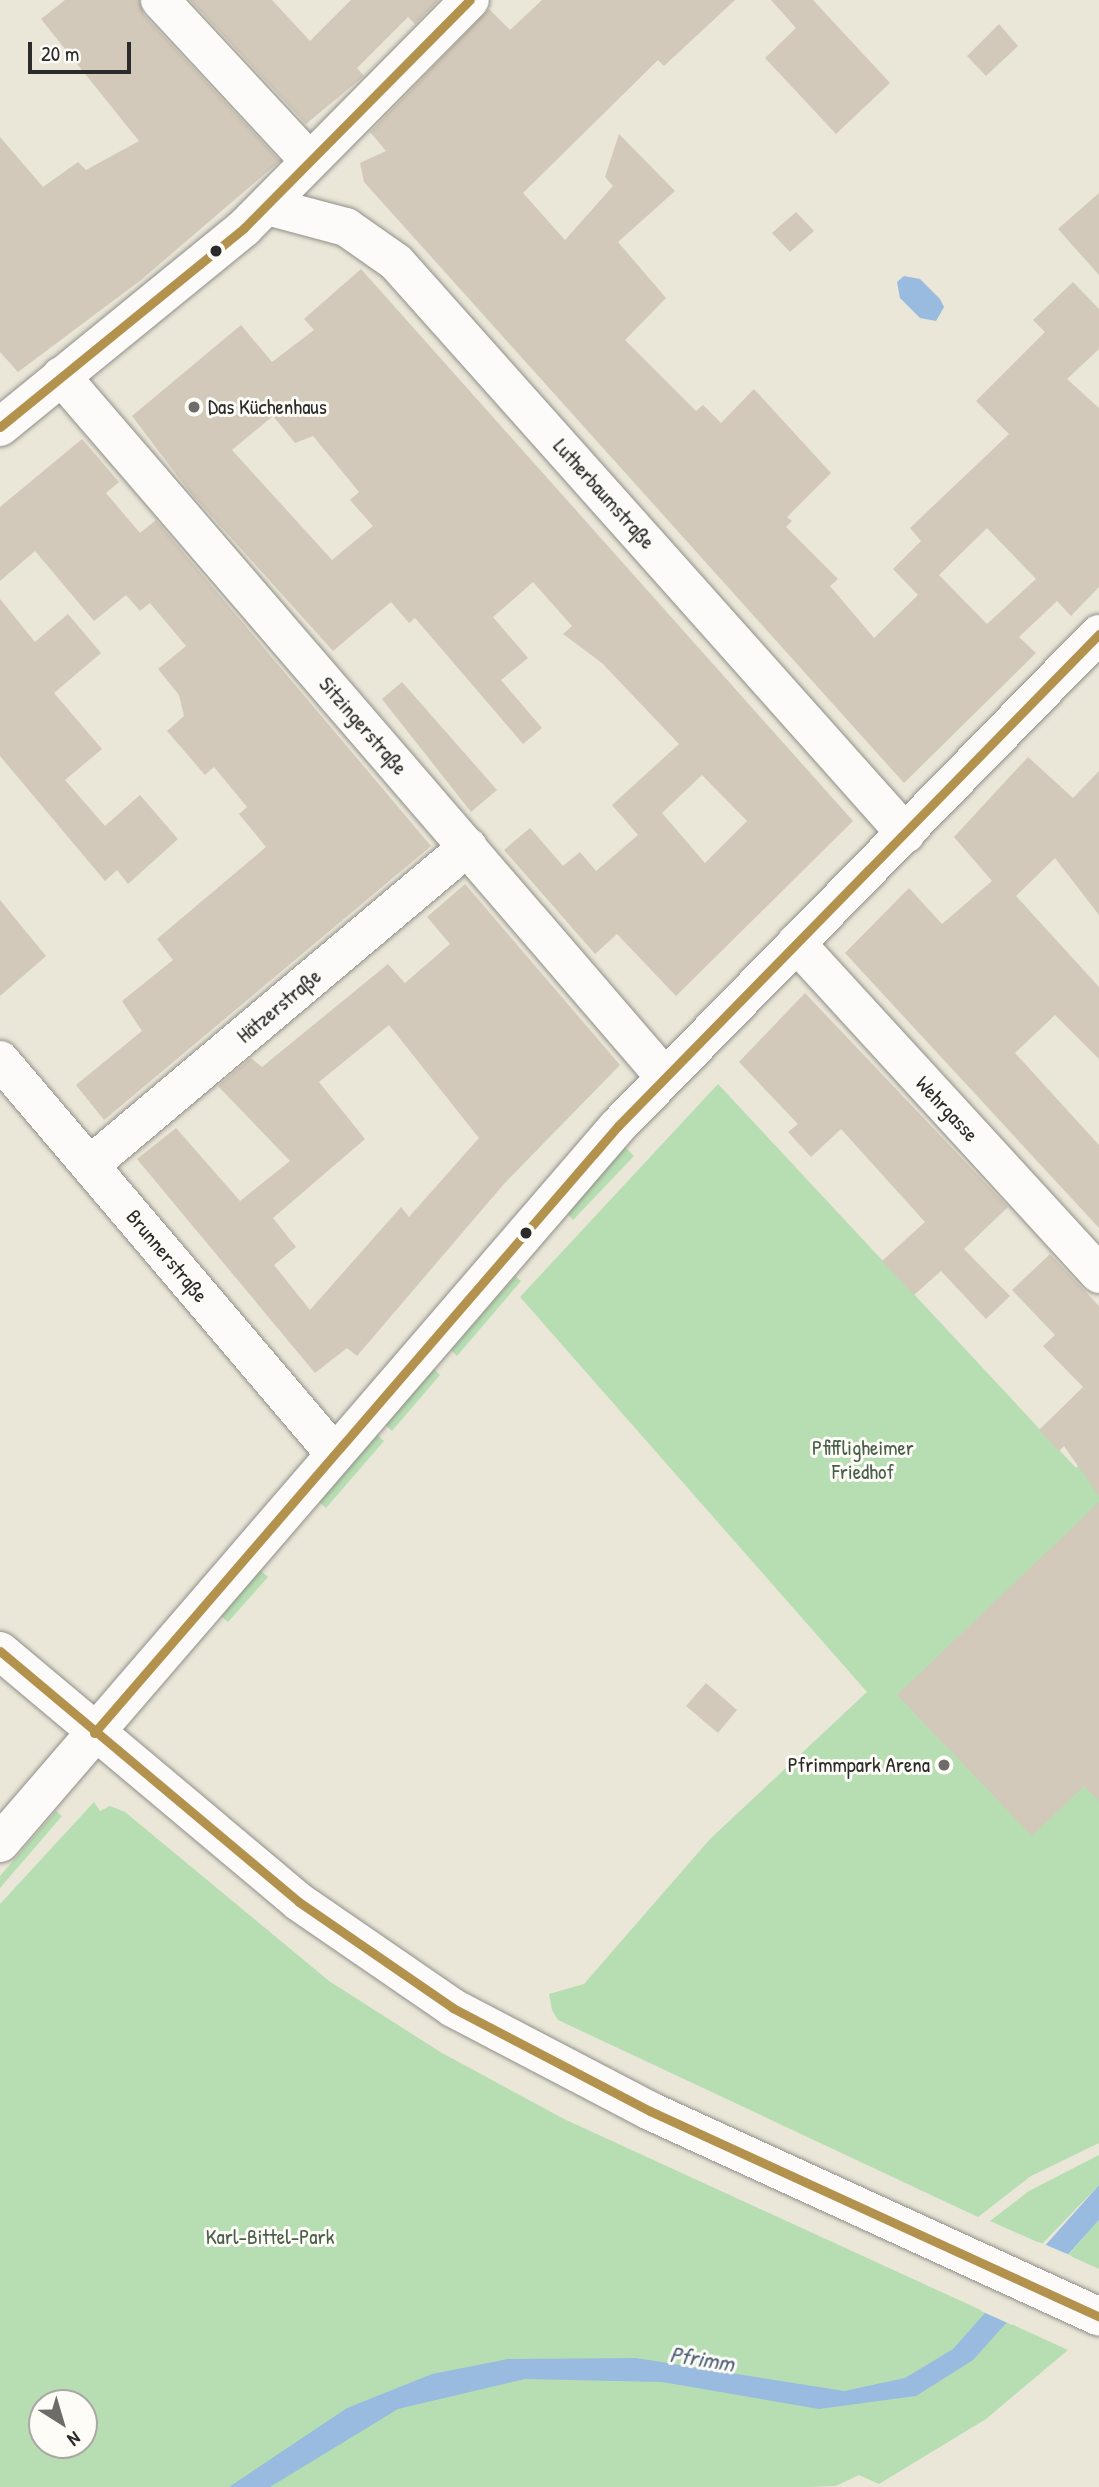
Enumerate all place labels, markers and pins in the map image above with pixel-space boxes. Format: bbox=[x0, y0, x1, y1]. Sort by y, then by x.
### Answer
unlabelled marker bbox=[209, 244, 223, 258]
place label: Das Küchenhaus bbox=[208, 394, 327, 420]
marker: Das Küchenhaus bbox=[186, 399, 202, 415]
unlabelled marker bbox=[519, 1226, 533, 1240]
place label: Pfrimmpark Arena bbox=[788, 1752, 930, 1778]
marker: Pfrimmpark Arena bbox=[936, 1757, 952, 1773]

